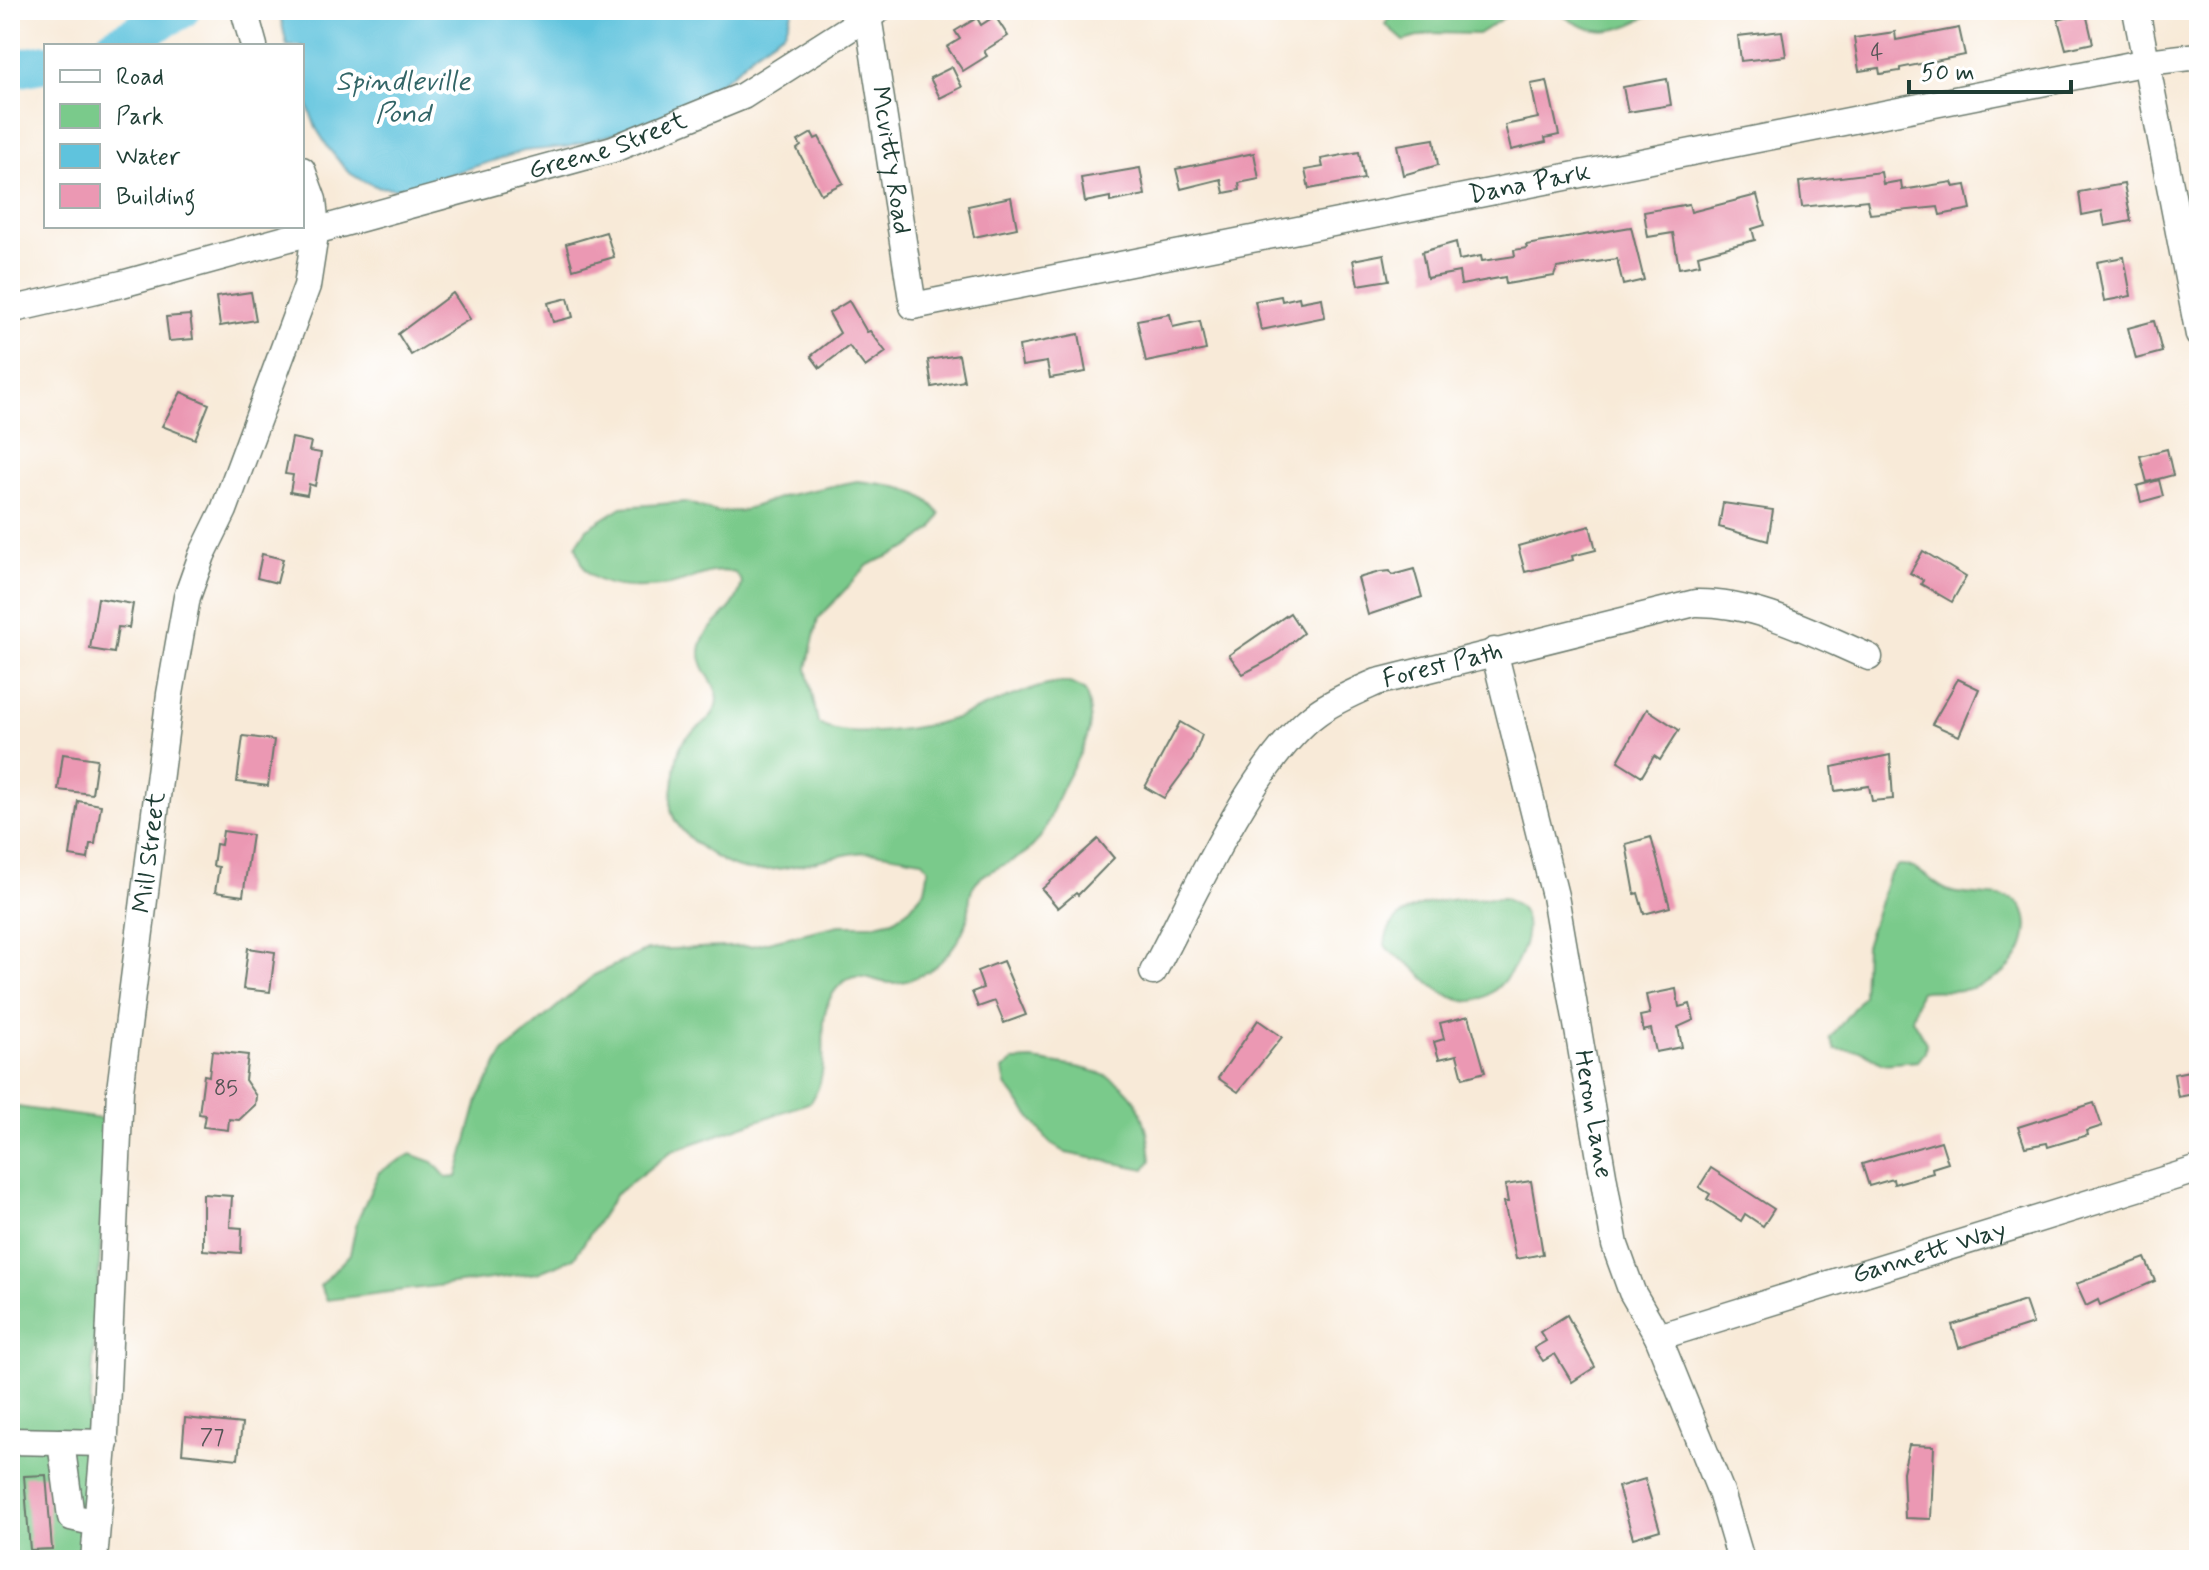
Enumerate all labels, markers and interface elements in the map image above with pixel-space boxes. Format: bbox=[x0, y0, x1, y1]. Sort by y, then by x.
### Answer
house number: 4 bbox=[1871, 39, 1884, 67]
legend bbox=[44, 44, 304, 228]
scale bar bbox=[1909, 44, 2071, 94]
text: 50 m bbox=[1921, 58, 1975, 89]
text: Road bbox=[116, 62, 164, 93]
water label: Spindleville Pond bbox=[336, 64, 472, 133]
street label: Mcvitty Road bbox=[862, 84, 919, 237]
text: Park bbox=[116, 102, 164, 133]
street label: Greene Street bbox=[525, 104, 692, 188]
text: Water bbox=[116, 142, 181, 173]
street label: Dana Park bbox=[1466, 155, 1594, 213]
text: Building bbox=[116, 182, 196, 216]
street label: Forest Path bbox=[1379, 634, 1506, 697]
street label: Mill Street bbox=[125, 790, 174, 915]
street label: Heron Lane bbox=[1565, 1048, 1620, 1181]
house number: 85 bbox=[214, 1075, 238, 1103]
street label: Gannett Way bbox=[1848, 1213, 2010, 1293]
house number: 77 bbox=[200, 1424, 224, 1452]

